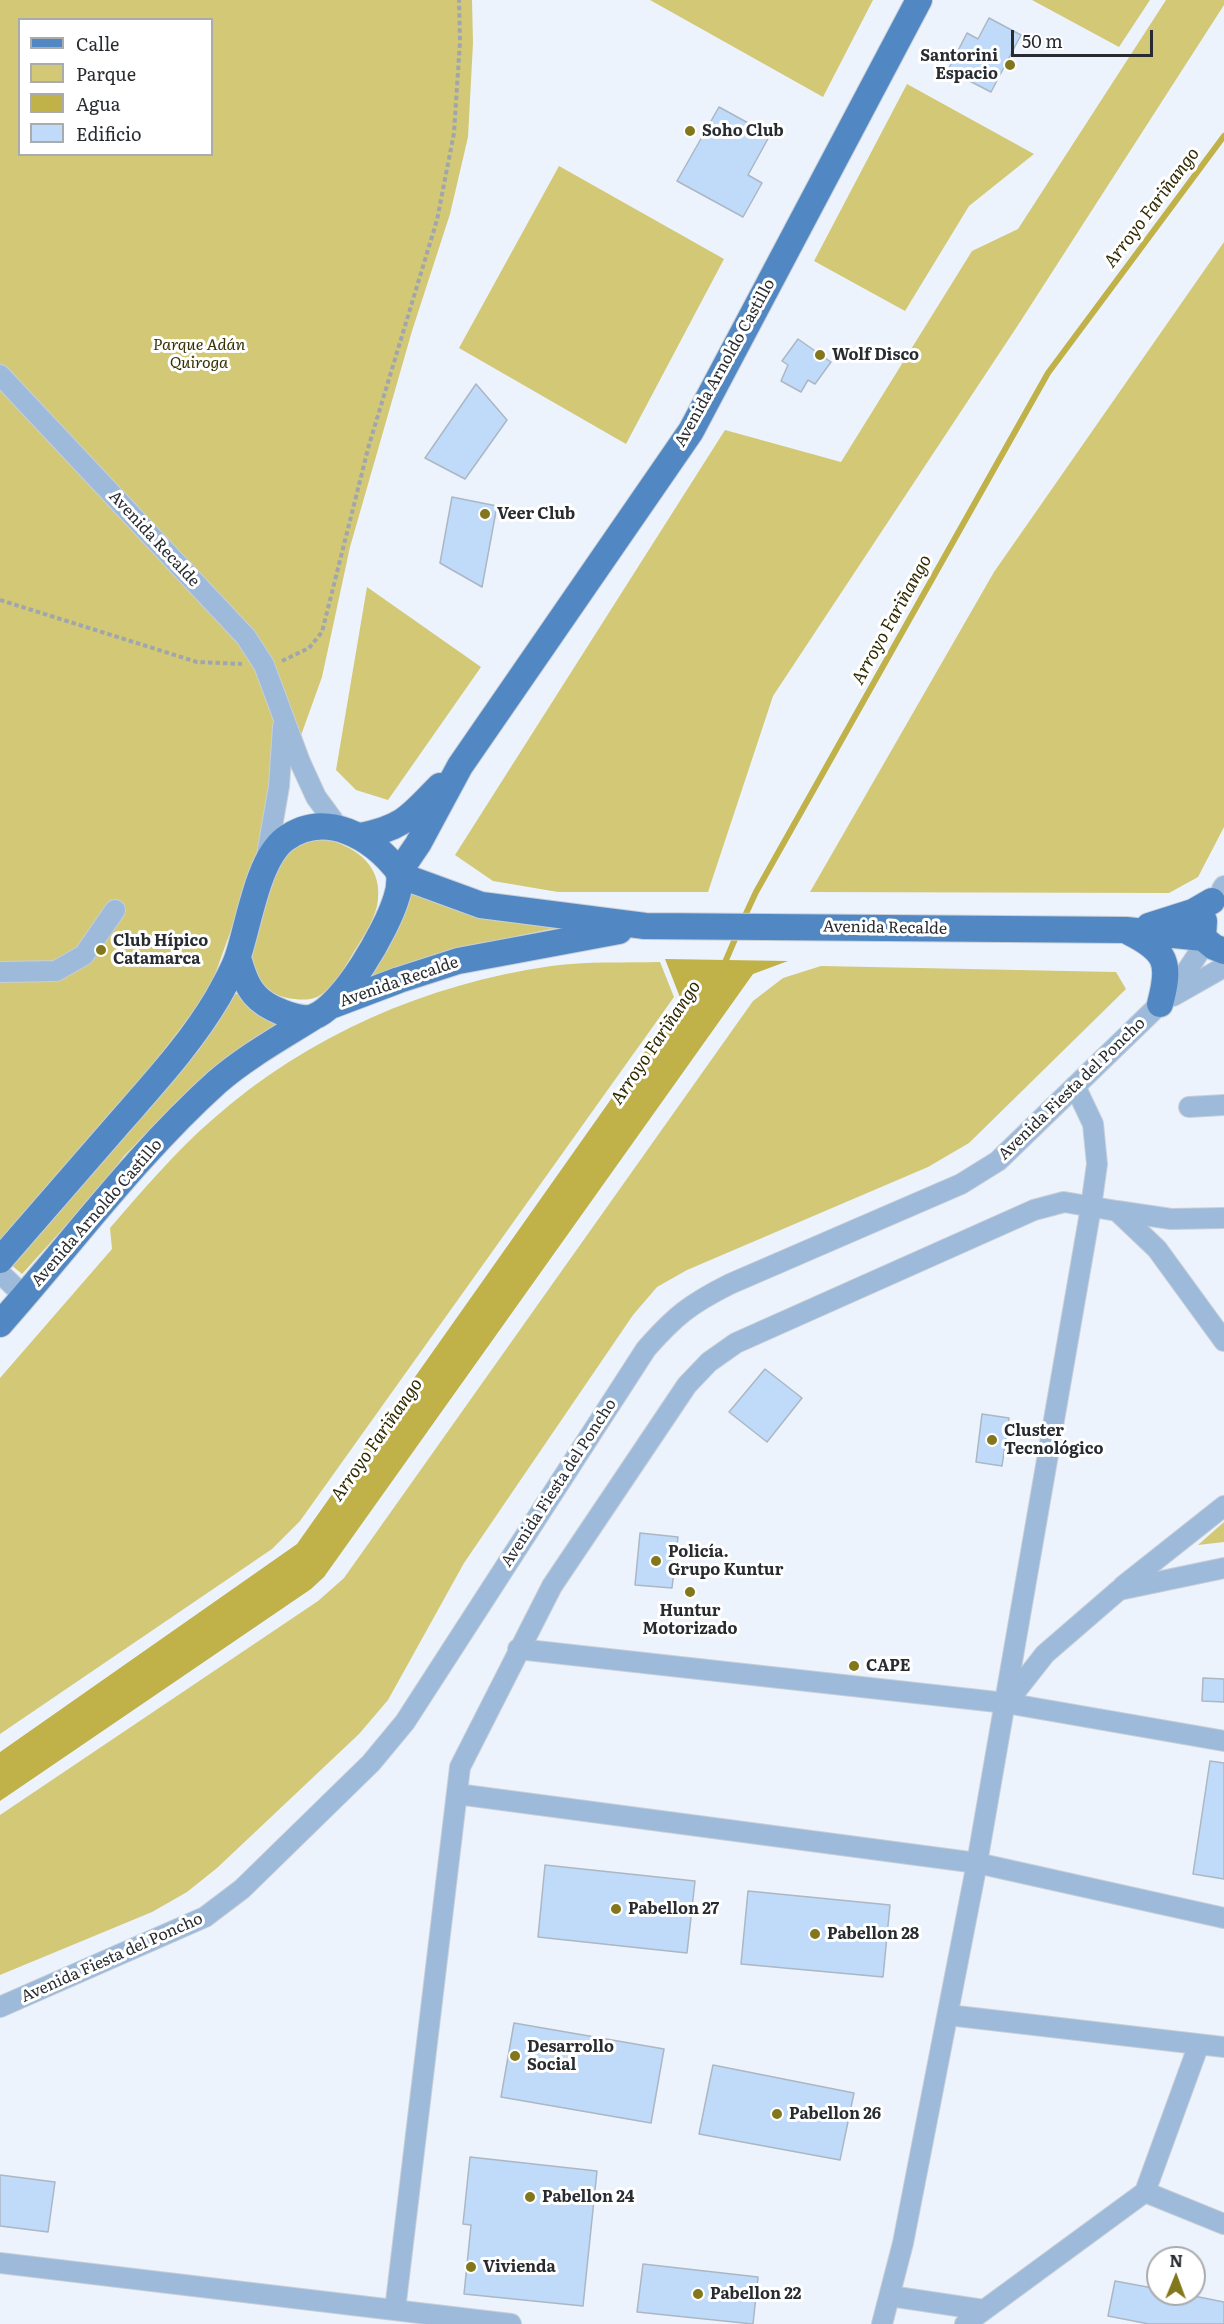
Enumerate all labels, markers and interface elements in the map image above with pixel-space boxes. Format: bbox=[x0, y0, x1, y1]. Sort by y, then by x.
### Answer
legend bbox=[18, 18, 213, 156]
scale bar bbox=[1014, 18, 1156, 56]
text: 50 m bbox=[1022, 27, 1063, 54]
text: Calle bbox=[76, 30, 119, 57]
place label: Santorini Espacio bbox=[920, 46, 998, 84]
marker: Santorini Espacio bbox=[1003, 58, 1017, 72]
text: Parque bbox=[76, 60, 136, 87]
text: Agua bbox=[76, 90, 120, 117]
text: Edificio bbox=[76, 120, 142, 147]
place label: Soho Club bbox=[702, 121, 784, 141]
marker: Soho Club bbox=[683, 124, 697, 138]
water label: Arroyo Fariñango bbox=[1100, 144, 1204, 272]
street label: Avenida Arnoldo Castillo bbox=[671, 276, 779, 450]
park label: Parque Adán Quiroga bbox=[153, 335, 245, 373]
place label: Wolf Disco bbox=[832, 345, 919, 365]
marker: Wolf Disco bbox=[813, 348, 827, 362]
street label: Avenida Recalde bbox=[105, 487, 203, 591]
place label: Veer Club bbox=[497, 504, 575, 524]
marker: Veer Club bbox=[478, 507, 492, 521]
water label: Arroyo Fariñango bbox=[847, 551, 937, 689]
street label: Avenida Recalde bbox=[823, 917, 947, 939]
place label: Club Hípico Catamarca bbox=[113, 931, 208, 969]
marker: Club Hípico Catamarca bbox=[94, 943, 108, 957]
street label: Avenida Recalde bbox=[337, 953, 461, 1011]
water label: Arroyo Fariñango bbox=[606, 977, 706, 1109]
street label: Avenida Fiesta del Poncho bbox=[995, 1014, 1149, 1164]
street label: Avenida Arnoldo Castillo bbox=[28, 1135, 166, 1291]
water label: Arroyo Fariñango bbox=[327, 1374, 427, 1506]
street label: Avenida Fiesta del Poncho bbox=[497, 1395, 621, 1571]
place label: Cluster Tecnológico bbox=[1004, 1421, 1103, 1459]
marker: Cluster Tecnológico bbox=[985, 1433, 999, 1447]
place label: Policía. Grupo Kuntur bbox=[668, 1542, 783, 1580]
marker: Policía. Grupo Kuntur bbox=[649, 1554, 663, 1568]
marker: Huntur Motorizado bbox=[683, 1585, 697, 1599]
place label: Huntur Motorizado bbox=[643, 1601, 737, 1639]
place label: CAPE bbox=[866, 1656, 910, 1676]
marker: CAPE bbox=[847, 1659, 861, 1673]
place label: Pabellon 27 bbox=[628, 1899, 719, 1919]
marker: Pabellon 27 bbox=[609, 1902, 623, 1916]
street label: Avenida Fiesta del Poncho bbox=[18, 1909, 206, 2007]
place label: Pabellon 28 bbox=[827, 1924, 919, 1944]
marker: Pabellon 28 bbox=[808, 1927, 822, 1941]
place label: Desarrollo Social bbox=[527, 2037, 614, 2075]
marker: Desarrollo Social bbox=[508, 2049, 522, 2063]
place label: Pabellon 26 bbox=[789, 2104, 881, 2124]
marker: Pabellon 26 bbox=[770, 2107, 784, 2121]
place label: Pabellon 24 bbox=[542, 2187, 634, 2207]
marker: Pabellon 24 bbox=[523, 2190, 537, 2204]
north arrow bbox=[1146, 2246, 1206, 2306]
text: N bbox=[1169, 2248, 1183, 2272]
place label: Vivienda bbox=[483, 2257, 556, 2277]
marker: Vivienda bbox=[464, 2260, 478, 2274]
place label: Pabellon 22 bbox=[710, 2284, 801, 2304]
marker: Pabellon 22 bbox=[691, 2287, 705, 2301]

